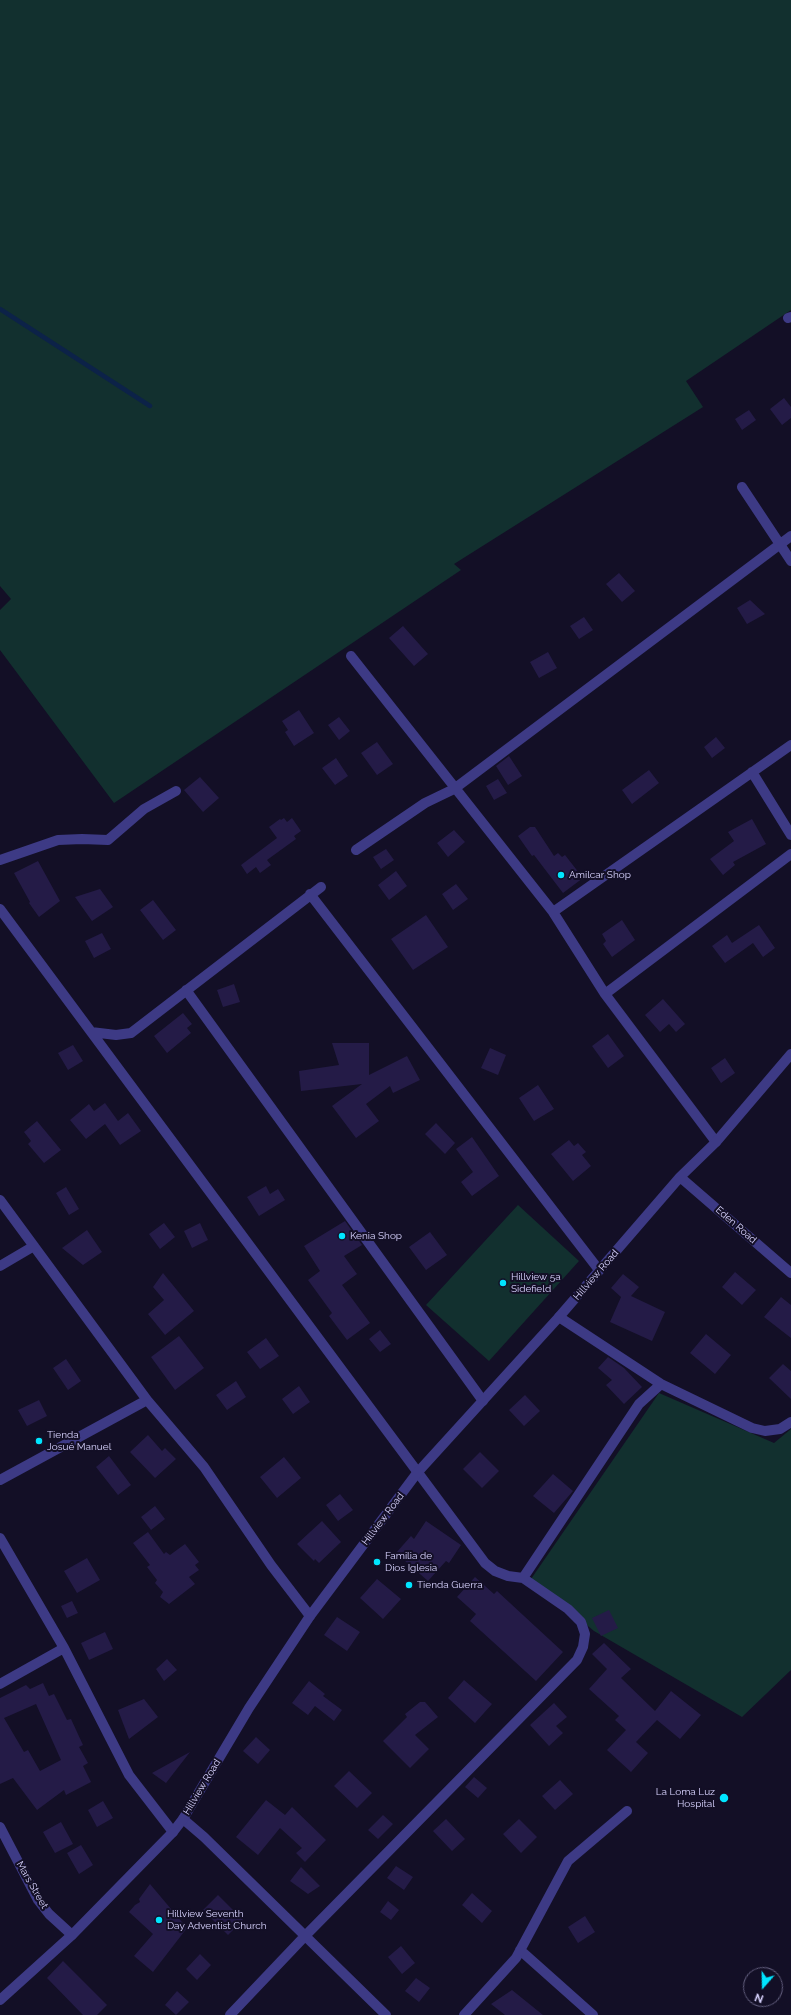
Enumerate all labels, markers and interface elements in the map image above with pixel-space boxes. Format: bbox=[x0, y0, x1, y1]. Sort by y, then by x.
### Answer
place label: Amilcar Shop bbox=[569, 869, 631, 881]
marker: Amilcar Shop bbox=[556, 870, 566, 880]
street label: Eden Road bbox=[713, 1204, 759, 1246]
place label: Kenia Shop bbox=[350, 1230, 402, 1242]
marker: Kenia Shop bbox=[337, 1231, 347, 1241]
street label: Hillview Road bbox=[571, 1247, 621, 1303]
place label: Hillview 5a Sidefield bbox=[511, 1271, 561, 1294]
marker: Hillview 5a Sidefield bbox=[498, 1278, 508, 1288]
place label: Tienda Josué Manuel bbox=[47, 1429, 111, 1452]
marker: Tienda Josué Manuel bbox=[34, 1436, 44, 1446]
street label: Hillview Road bbox=[359, 1490, 407, 1548]
place label: Familia de Dios Iglesia bbox=[385, 1550, 437, 1574]
marker: Familia de Dios Iglesia bbox=[372, 1557, 382, 1567]
place label: Tienda Guerra bbox=[417, 1579, 483, 1591]
marker: Tienda Guerra bbox=[404, 1580, 414, 1590]
street label: Hillview Road bbox=[181, 1757, 223, 1817]
place label: La Loma Luz Hospital bbox=[656, 1786, 715, 1810]
marker: La Loma Luz Hospital bbox=[718, 1792, 730, 1804]
street label: Mars Street bbox=[14, 1859, 50, 1911]
place label: Hillview Seventh Day Adventist Church bbox=[167, 1908, 267, 1932]
marker: Hillview Seventh Day Adventist Church bbox=[154, 1915, 164, 1925]
north arrow bbox=[743, 1967, 783, 2007]
text: N bbox=[753, 1990, 765, 2005]

